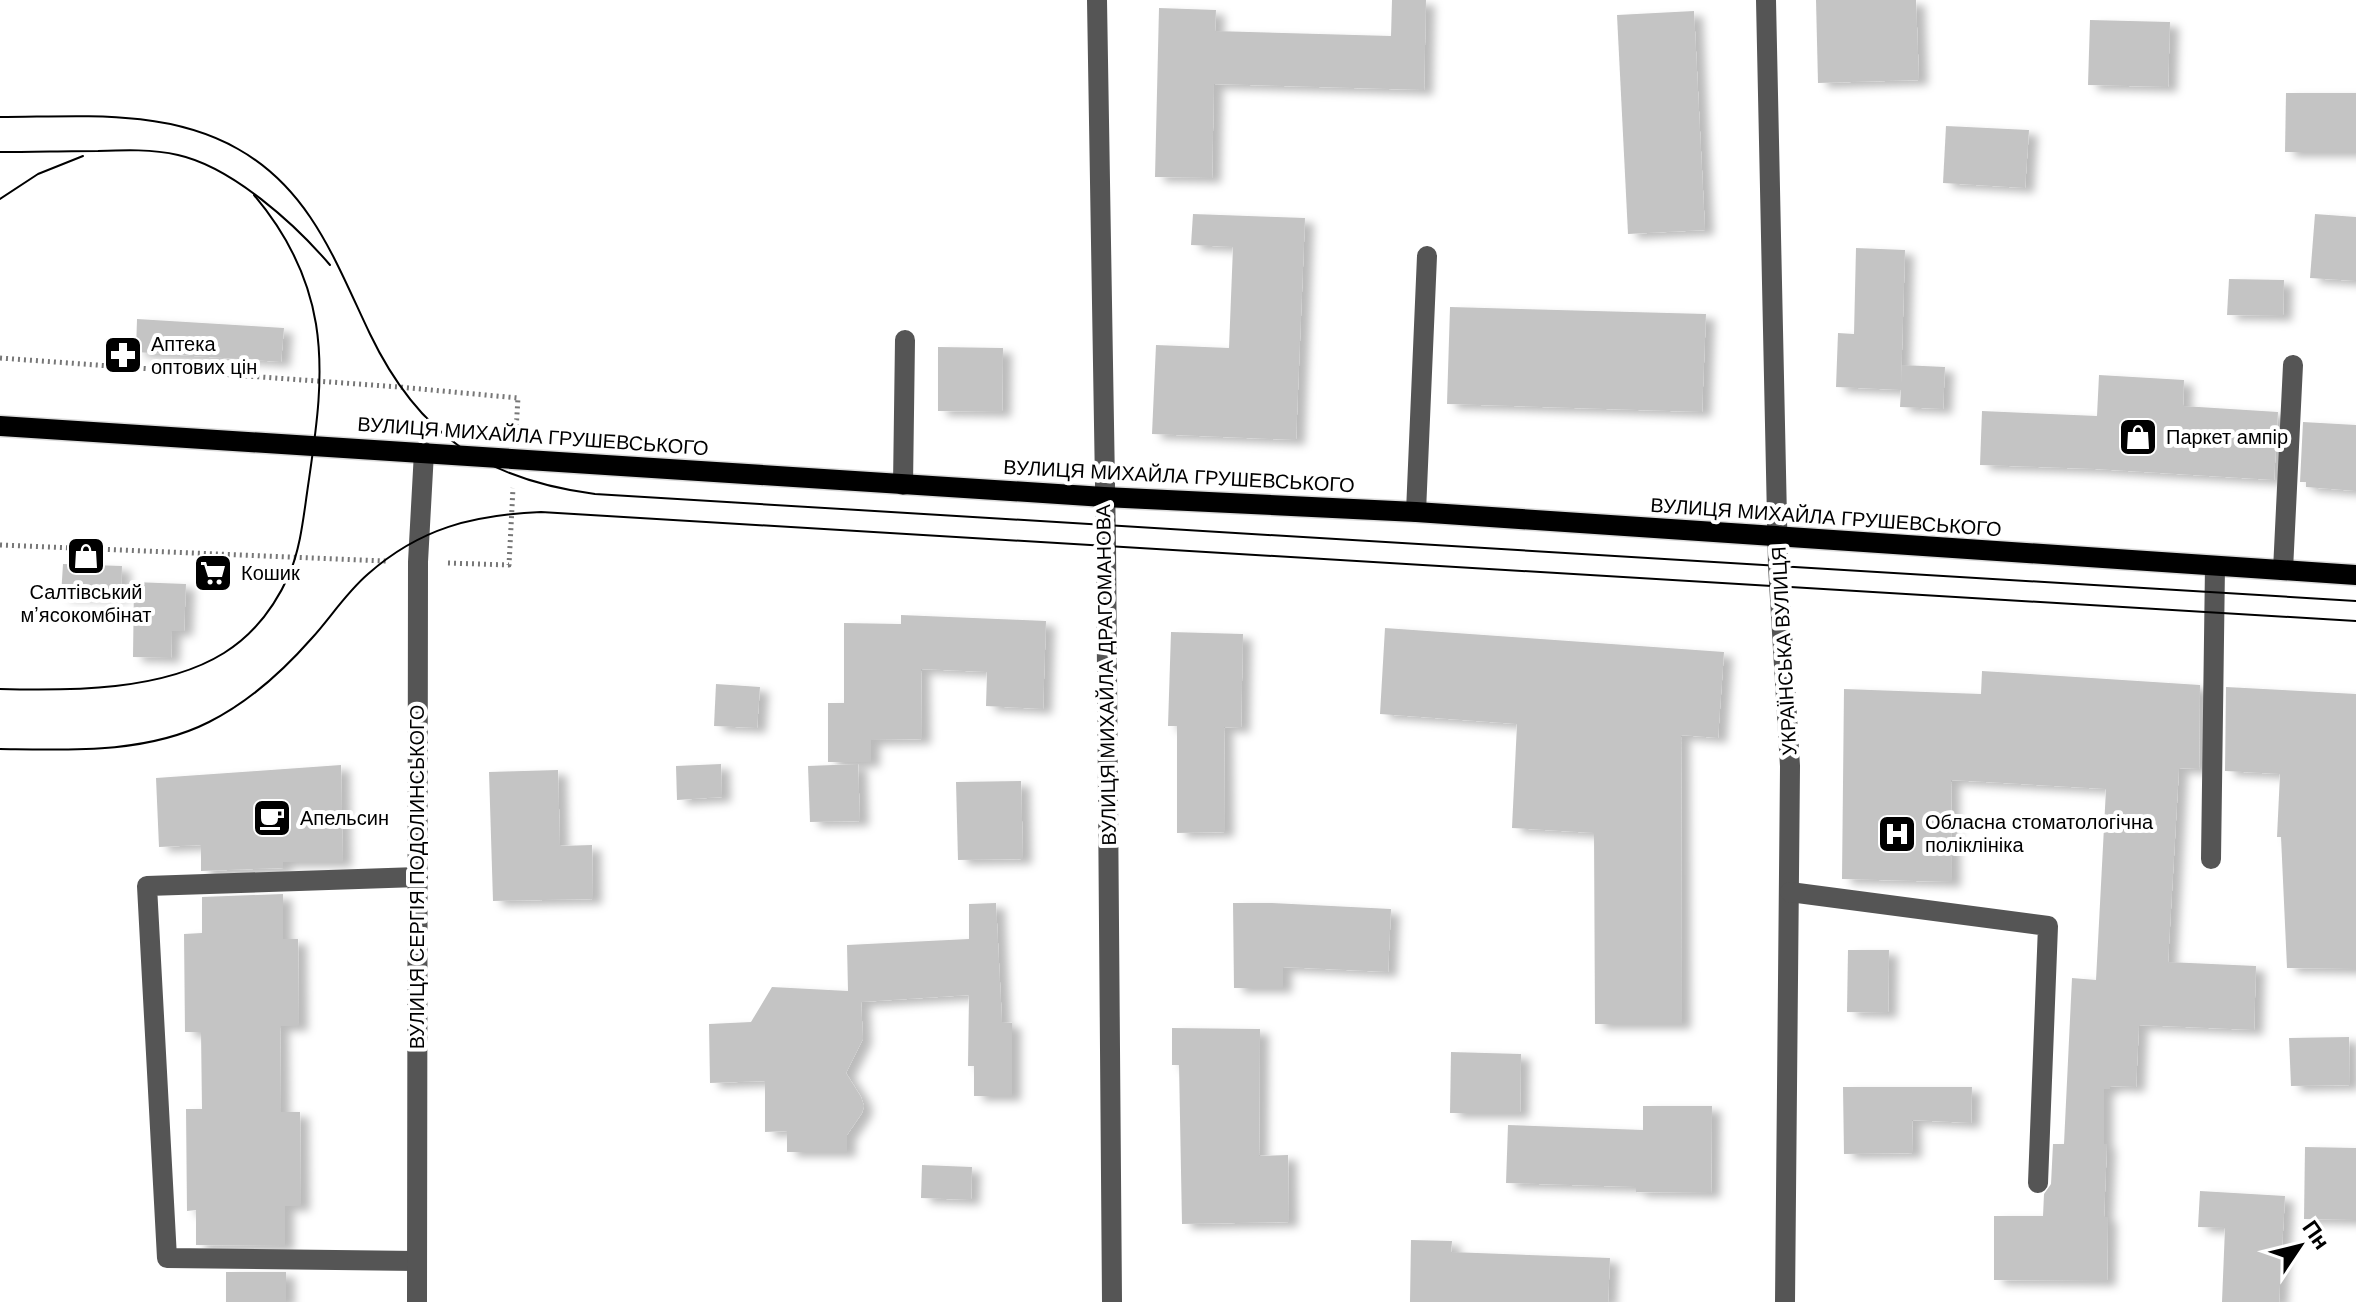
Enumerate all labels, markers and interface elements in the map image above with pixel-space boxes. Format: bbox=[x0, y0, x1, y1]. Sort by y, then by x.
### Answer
place label: Аптека оптових цін bbox=[151, 333, 257, 378]
pharmacy icon: Аптека оптових цін bbox=[102, 334, 144, 376]
street label: ВУЛИЦЯ МИХАЙЛА ГРУШЕВСЬКОГО bbox=[357, 412, 709, 459]
shop icon: Паркет ампір bbox=[2117, 416, 2159, 458]
place label: Паркет ампір bbox=[2166, 426, 2288, 448]
street label: ВУЛИЦЯ МИХАЙЛА ГРУШЕВСЬКОГО bbox=[1003, 455, 1355, 496]
street label: ВУЛИЦЯ МИХАЙЛА ГРУШЕВСЬКОГО bbox=[1650, 493, 2002, 540]
street label: ВУЛИЦЯ МИХАЙЛА ДРАГОМАНОВА bbox=[1091, 504, 1120, 846]
shop icon: Салтівський мʼясокомбінат bbox=[65, 535, 107, 577]
street label: УКРАЇНСЬКА ВУЛИЦЯ bbox=[1768, 546, 1800, 756]
supermarket icon: Кошик bbox=[192, 552, 234, 594]
place label: Кошик bbox=[241, 562, 300, 584]
place label: Салтівський мʼясокомбінат bbox=[21, 581, 151, 626]
street label: ВУЛИЦЯ СЕРГІЯ ПОДОЛИНСЬКОГО bbox=[406, 705, 428, 1049]
cafe icon: Апельсин bbox=[251, 797, 293, 839]
place label: Апельсин bbox=[300, 807, 389, 829]
place label: Обласна стоматологічна поліклініка bbox=[1925, 811, 2154, 856]
hospital icon: Обласна стоматологічна поліклініка bbox=[1876, 813, 1918, 855]
north arrow bbox=[2260, 1206, 2340, 1286]
text: Пн bbox=[2297, 1216, 2335, 1254]

